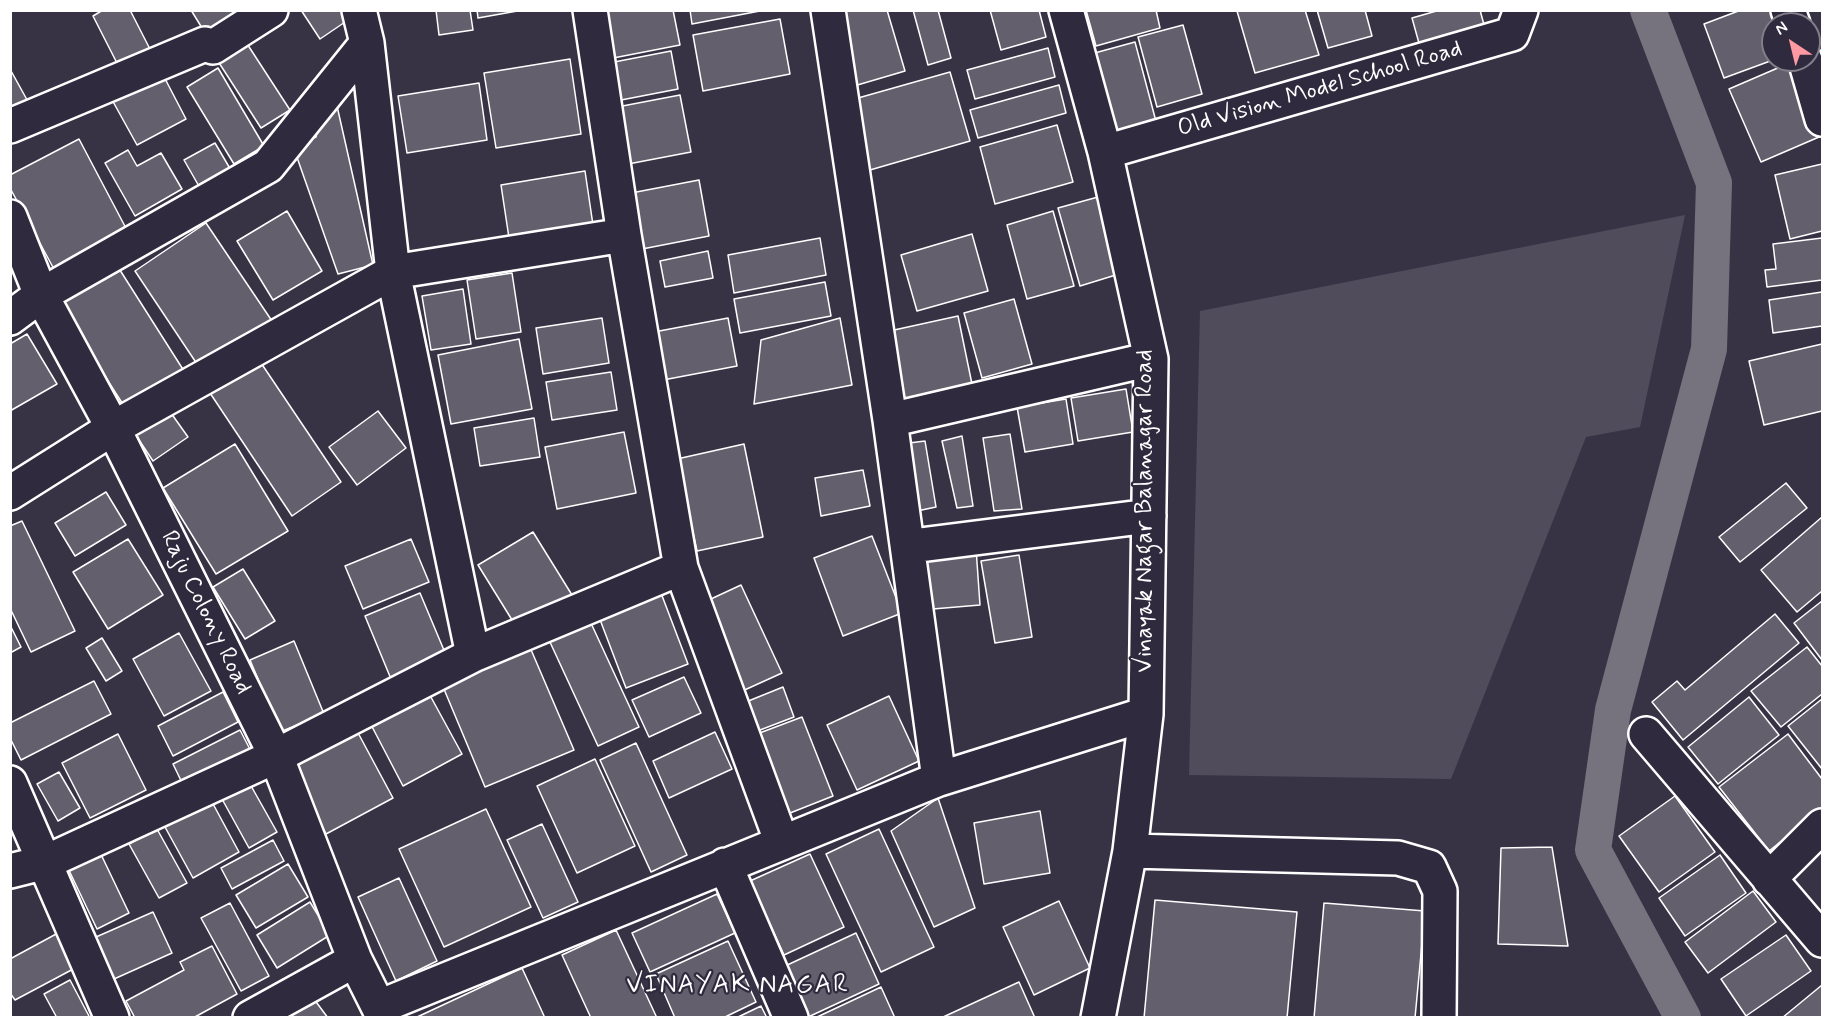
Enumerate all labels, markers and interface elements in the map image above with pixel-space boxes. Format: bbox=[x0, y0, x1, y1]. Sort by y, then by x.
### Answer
north arrow bbox=[1761, 12, 1821, 72]
text: N bbox=[1771, 17, 1792, 40]
street label: Old Vision Model School Road bbox=[1174, 36, 1466, 144]
street label: Vinayak Nagar Balanagar Road bbox=[1132, 349, 1160, 673]
street label: Raju Colony Road bbox=[153, 527, 257, 699]
district label: VINAYAK NAGAR bbox=[626, 971, 850, 1003]

